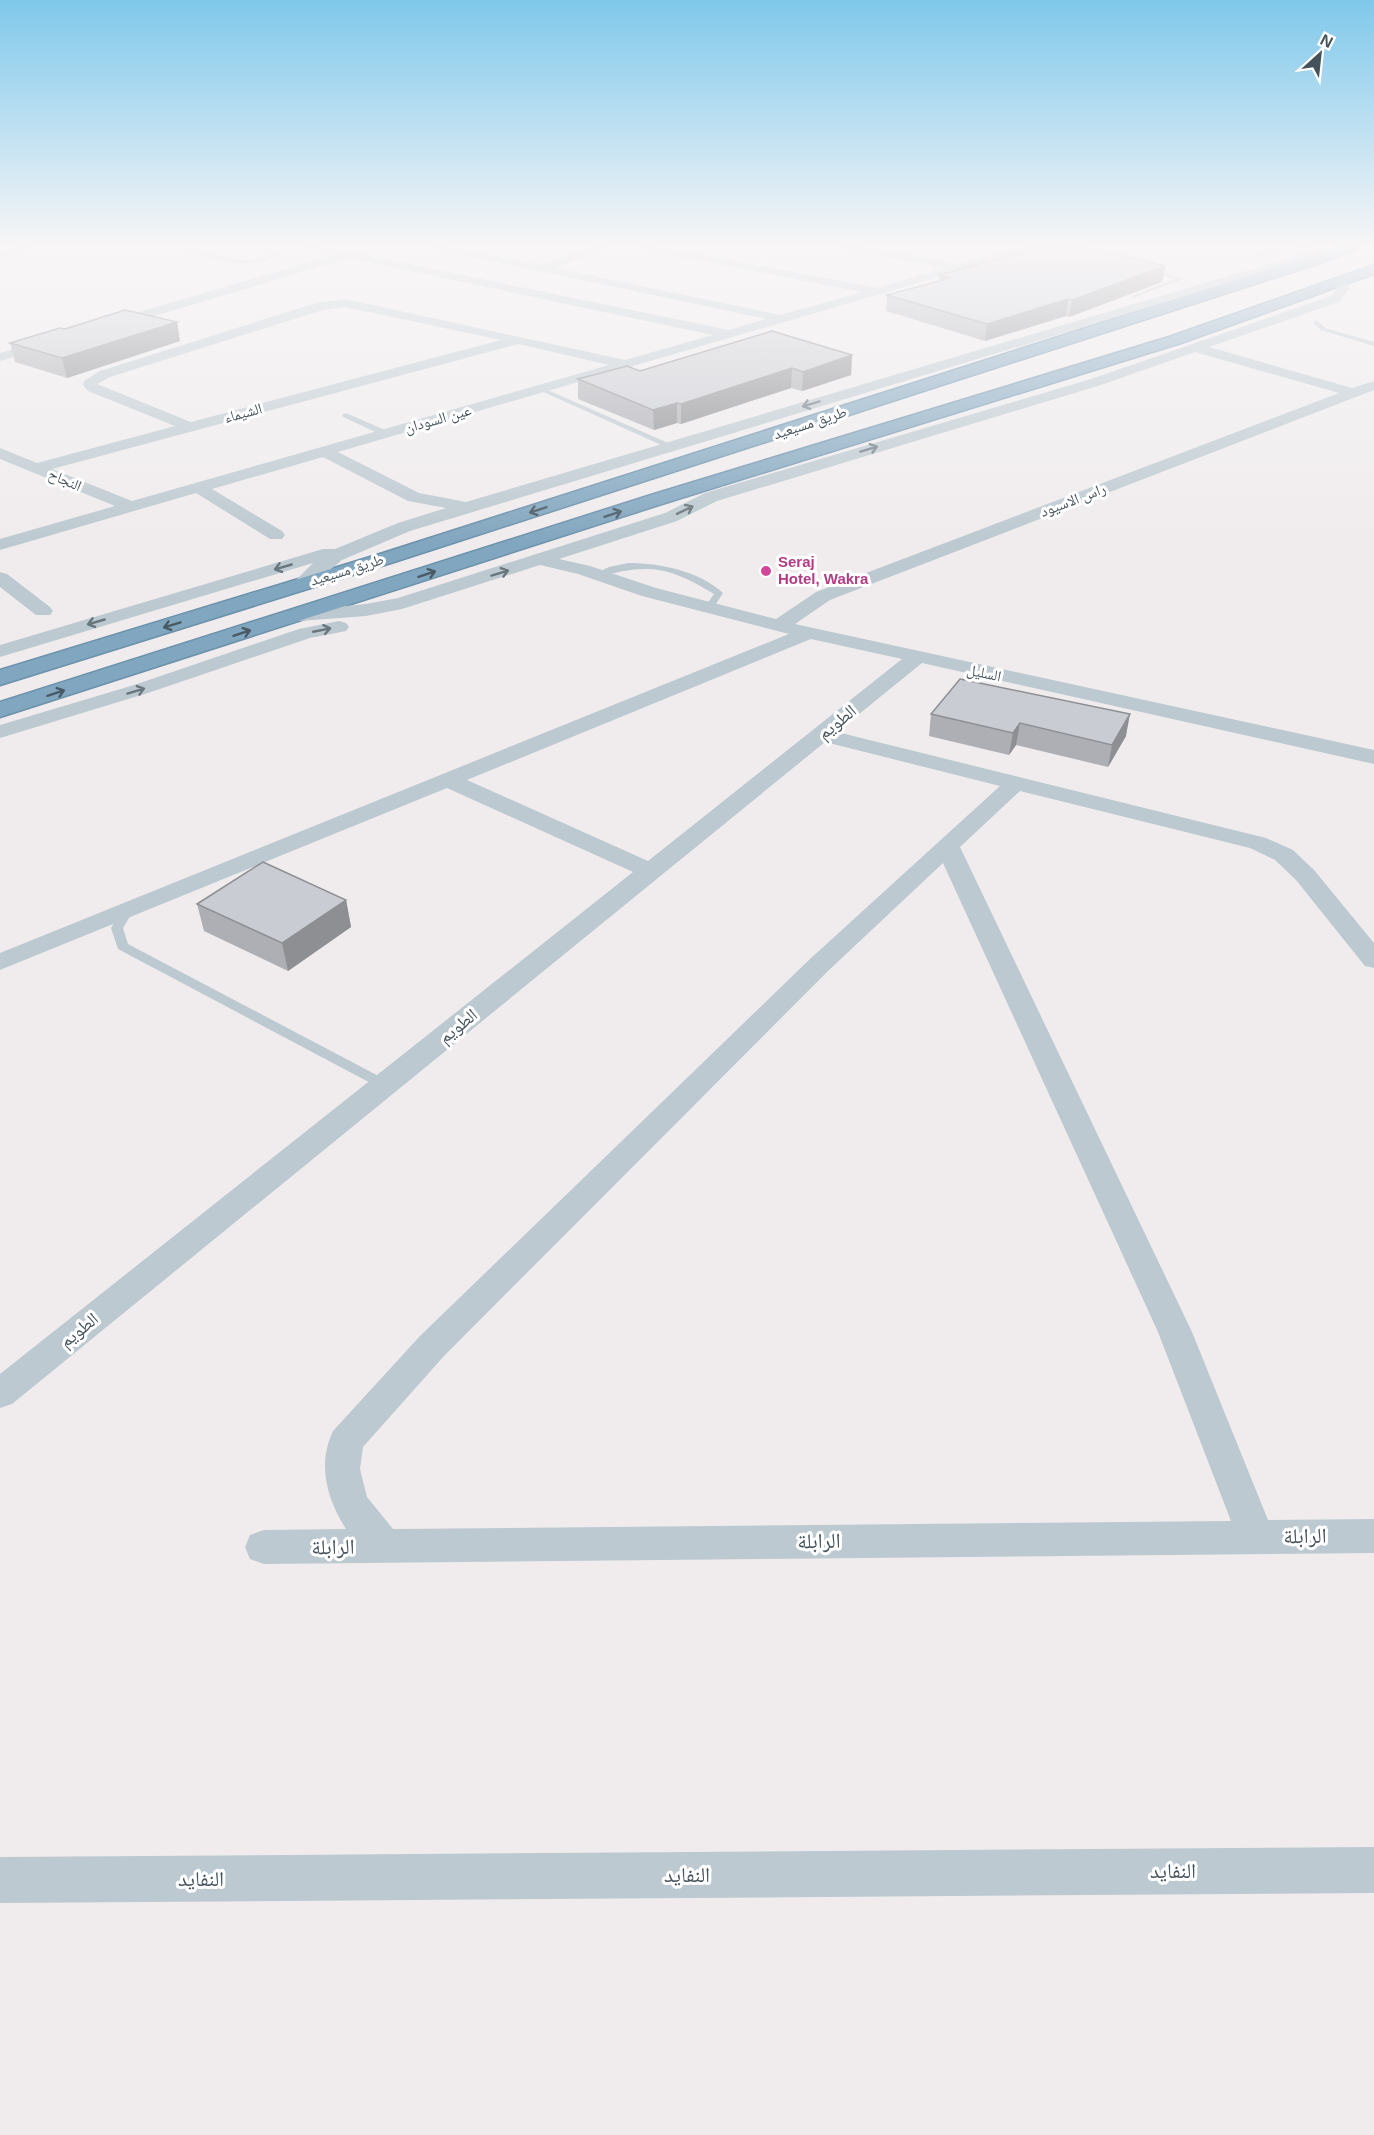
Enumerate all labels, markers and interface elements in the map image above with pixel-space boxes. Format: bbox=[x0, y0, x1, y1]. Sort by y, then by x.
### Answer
north arrow bbox=[1290, 24, 1350, 84]
text: N bbox=[1318, 31, 1336, 51]
street label: الشيماء bbox=[222, 399, 264, 426]
one-way arrow bbox=[802, 400, 821, 411]
street label: عين السودان bbox=[403, 401, 474, 438]
street label: طريق مسيعيد bbox=[771, 403, 849, 444]
one-way arrow bbox=[859, 443, 878, 454]
street label: النجاح bbox=[45, 465, 84, 496]
street label: راس الاسيود bbox=[1038, 479, 1109, 522]
one-way arrow bbox=[675, 504, 693, 516]
one-way arrow bbox=[529, 505, 548, 516]
one-way arrow bbox=[603, 508, 622, 519]
street label: طريق مسيعيد bbox=[308, 550, 386, 591]
place label: Seraj Hotel, Wakra bbox=[778, 553, 869, 587]
one-way arrow bbox=[274, 562, 293, 573]
marker: Seraj Hotel, Wakra bbox=[759, 564, 773, 578]
one-way arrow bbox=[490, 567, 509, 578]
one-way arrow bbox=[417, 568, 436, 579]
one-way arrow bbox=[87, 617, 106, 628]
one-way arrow bbox=[163, 620, 182, 631]
one-way arrow bbox=[311, 624, 331, 635]
one-way arrow bbox=[232, 627, 251, 638]
street label: السليل bbox=[965, 661, 1003, 686]
one-way arrow bbox=[126, 685, 145, 696]
one-way arrow bbox=[46, 686, 65, 697]
street label: الطويم bbox=[814, 701, 861, 745]
street label: الطويم bbox=[435, 1005, 482, 1049]
street label: الطويم bbox=[56, 1309, 103, 1353]
street label: الرابلة bbox=[1283, 1524, 1327, 1548]
street label: الرابلة bbox=[797, 1529, 841, 1553]
street label: الرابلة bbox=[311, 1535, 355, 1559]
street label: النفايد bbox=[1150, 1859, 1196, 1882]
street label: النفايد bbox=[664, 1863, 710, 1886]
street label: النفايد bbox=[178, 1867, 224, 1890]

